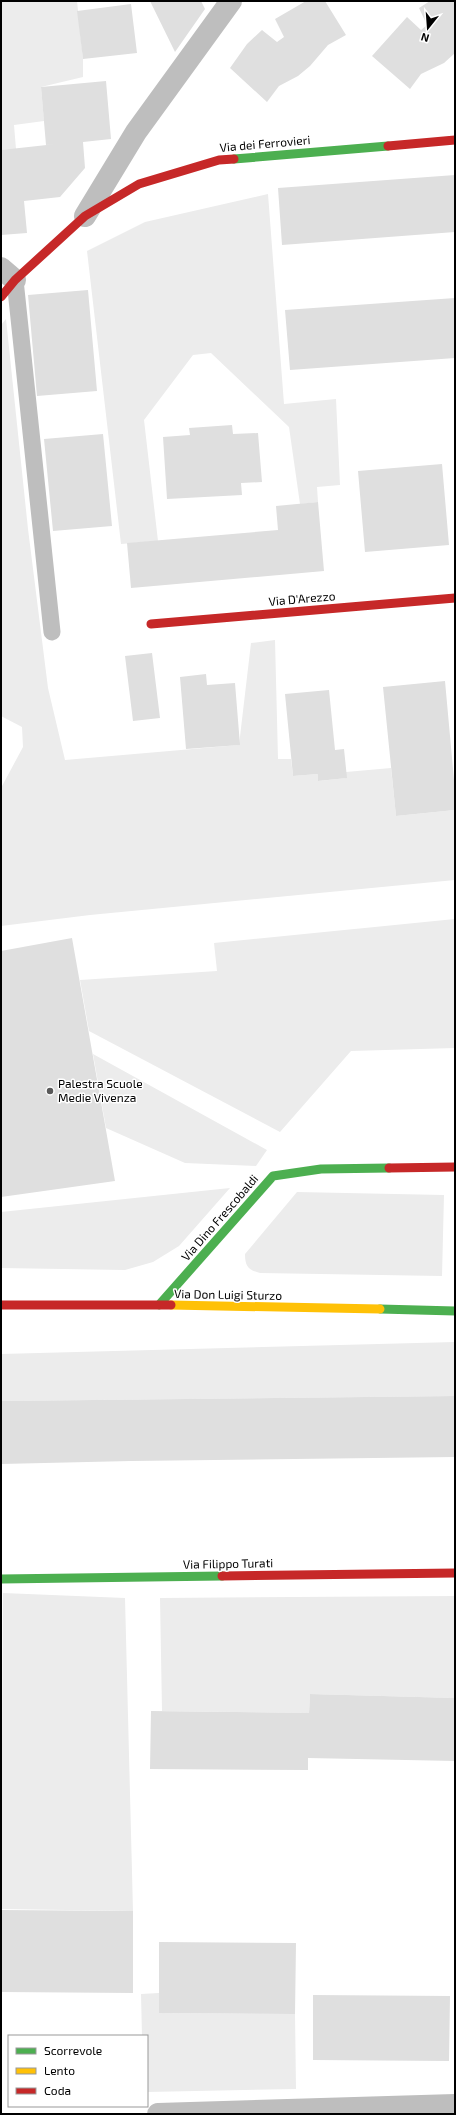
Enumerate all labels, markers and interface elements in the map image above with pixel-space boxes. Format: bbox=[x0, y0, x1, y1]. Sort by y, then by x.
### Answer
north arrow bbox=[408, 8, 448, 48]
text: N bbox=[419, 31, 431, 45]
street label: Via dei Ferrovieri bbox=[219, 132, 311, 154]
street label: Via D'Arezzo bbox=[268, 588, 336, 608]
place label: Palestra Scuole Medie Vivenza bbox=[58, 1076, 143, 1104]
marker: Palestra Scuole Medie Vivenza bbox=[45, 1086, 55, 1096]
street label: Via Dino Frescobaldi bbox=[178, 1171, 261, 1263]
street label: Via Don Luigi Sturzo bbox=[174, 1286, 282, 1302]
street label: Via Filippo Turati bbox=[183, 1555, 273, 1571]
legend bbox=[8, 2035, 148, 2107]
text: Scorrevole bbox=[44, 2043, 102, 2057]
text: Lento bbox=[44, 2063, 75, 2077]
text: Coda bbox=[44, 2083, 71, 2097]

